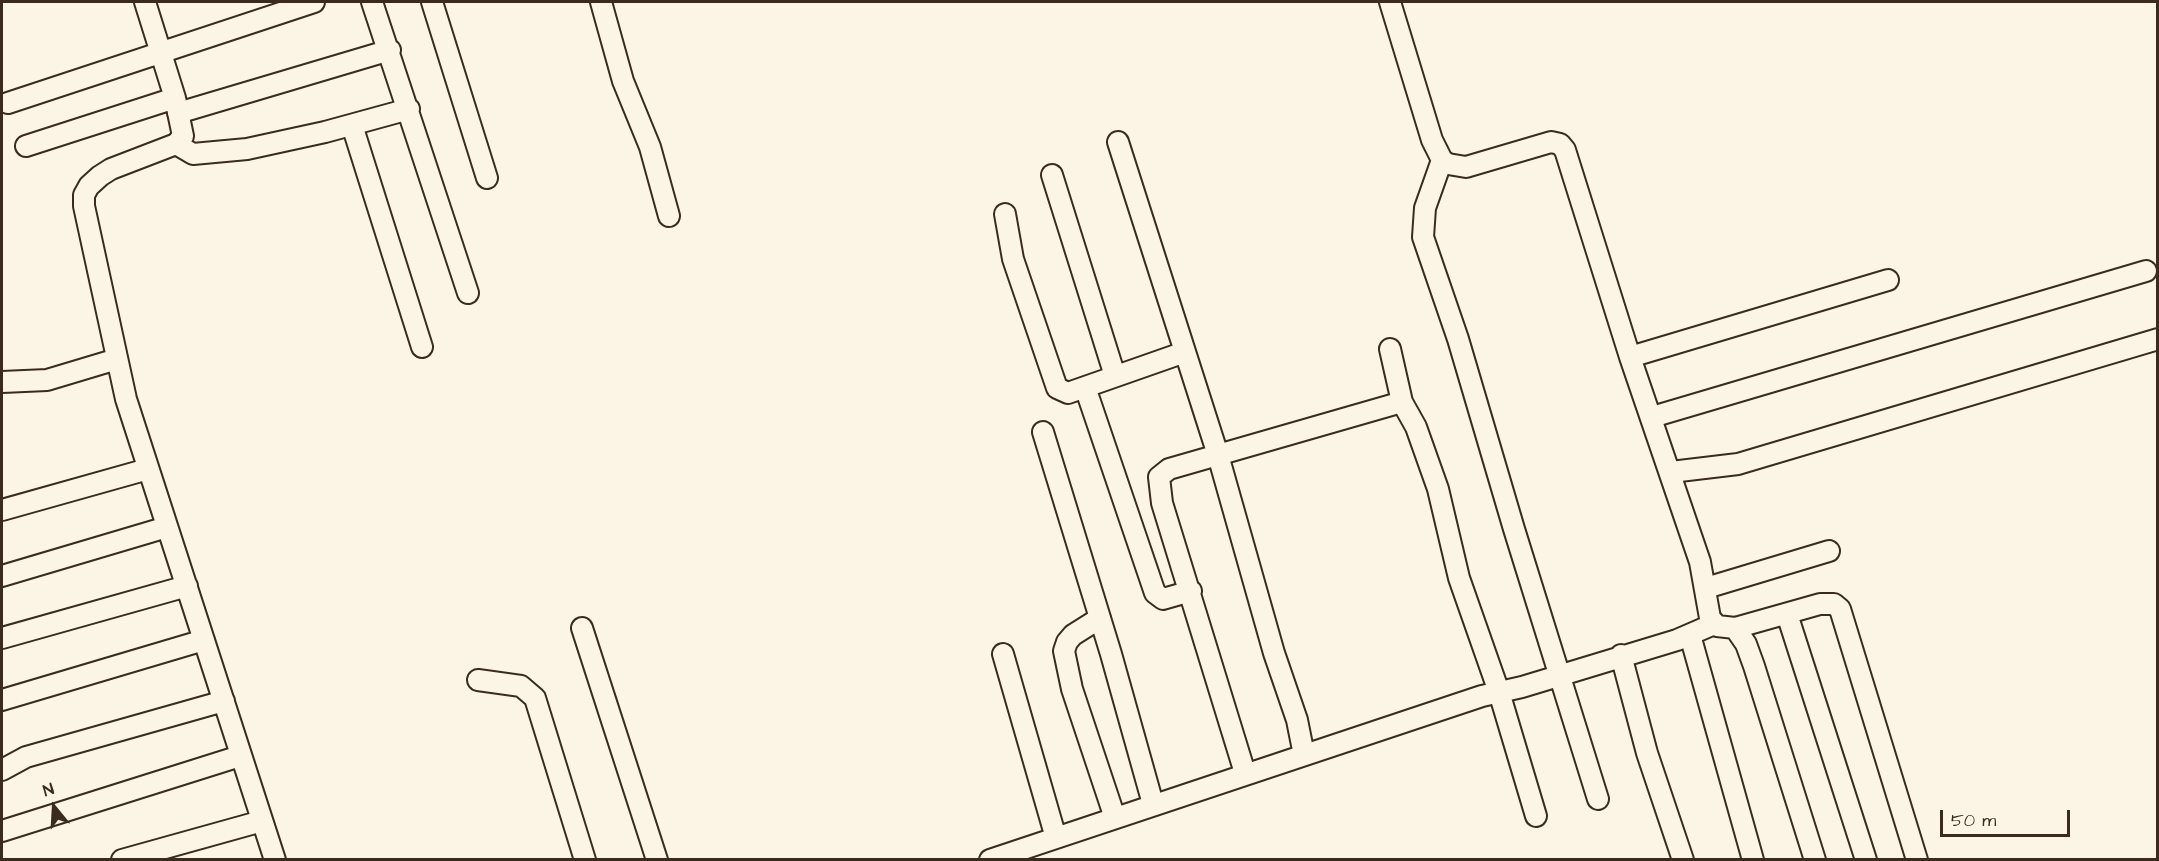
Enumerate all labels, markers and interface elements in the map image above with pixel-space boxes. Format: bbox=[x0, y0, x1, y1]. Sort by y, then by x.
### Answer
north arrow bbox=[24, 777, 84, 837]
text: N bbox=[40, 778, 57, 802]
scale bar bbox=[1943, 798, 2074, 836]
text: 50 m bbox=[1951, 808, 1996, 833]

